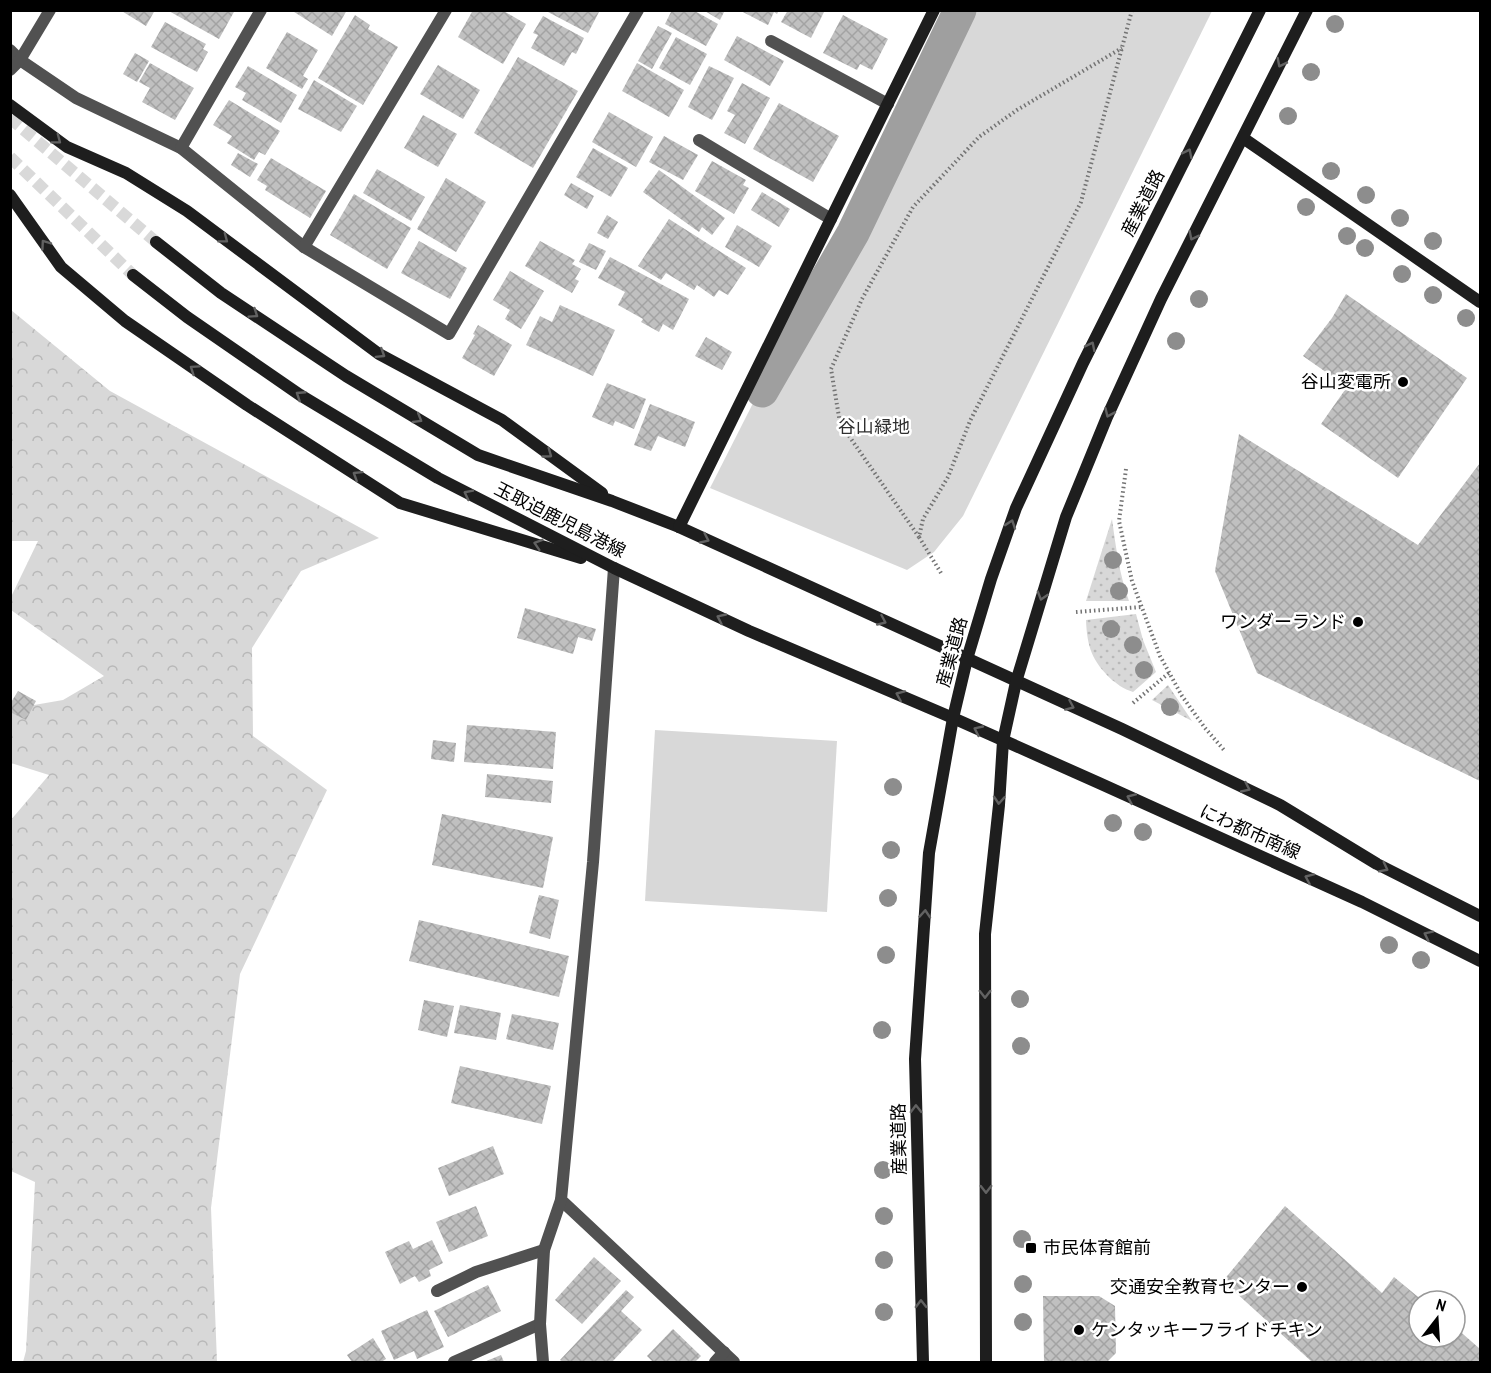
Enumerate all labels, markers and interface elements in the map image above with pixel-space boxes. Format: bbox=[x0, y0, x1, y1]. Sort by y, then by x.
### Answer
one-way arrow bbox=[1277, 56, 1288, 67]
one-way arrow bbox=[51, 133, 62, 144]
one-way arrow bbox=[1181, 149, 1192, 160]
street label: 産業道路 bbox=[1115, 165, 1170, 241]
one-way arrow bbox=[1188, 230, 1200, 241]
one-way arrow bbox=[218, 231, 229, 242]
one-way arrow bbox=[41, 240, 52, 251]
one-way arrow bbox=[247, 307, 258, 318]
one-way arrow bbox=[1084, 342, 1095, 353]
one-way arrow bbox=[375, 347, 385, 359]
one-way arrow bbox=[189, 365, 200, 376]
place label: 谷山変電所 bbox=[1301, 369, 1391, 394]
marker: 谷山変電所 bbox=[1396, 375, 1410, 389]
one-way arrow bbox=[296, 391, 307, 402]
one-way arrow bbox=[1104, 406, 1116, 417]
one-way arrow bbox=[412, 412, 422, 424]
park label: 谷山緑地 bbox=[838, 414, 910, 439]
one-way arrow bbox=[542, 447, 553, 458]
one-way arrow bbox=[353, 471, 363, 483]
street label: 玉取迫鹿児島港線 bbox=[490, 476, 630, 563]
one-way arrow bbox=[463, 489, 474, 501]
one-way arrow bbox=[1003, 519, 1016, 530]
one-way arrow bbox=[699, 532, 710, 544]
one-way arrow bbox=[533, 539, 544, 551]
one-way arrow bbox=[1037, 590, 1049, 600]
place label: ワンダーランド bbox=[1220, 609, 1346, 634]
one-way arrow bbox=[716, 613, 727, 625]
one-way arrow bbox=[876, 614, 887, 626]
street label: 産業道路 bbox=[930, 614, 973, 690]
marker: ワンダーランド bbox=[1351, 615, 1365, 629]
one-way arrow bbox=[895, 690, 906, 702]
one-way arrow bbox=[1063, 698, 1074, 710]
one-way arrow bbox=[974, 725, 985, 737]
one-way arrow bbox=[1240, 781, 1251, 793]
one-way arrow bbox=[1127, 793, 1138, 805]
one-way arrow bbox=[993, 795, 1006, 804]
street label: にわ都市南線 bbox=[1196, 798, 1305, 865]
one-way arrow bbox=[1378, 860, 1389, 872]
one-way arrow bbox=[1304, 874, 1315, 886]
one-way arrow bbox=[918, 910, 931, 919]
one-way arrow bbox=[1424, 931, 1435, 943]
one-way arrow bbox=[979, 989, 991, 998]
street label: 産業道路 bbox=[885, 1103, 912, 1175]
one-way arrow bbox=[910, 1105, 923, 1114]
one-way arrow bbox=[980, 1184, 992, 1193]
place label: 市民体育館前 bbox=[1043, 1235, 1151, 1260]
marker: 市民体育館前 bbox=[1024, 1241, 1038, 1255]
place label: 交通安全教育センター bbox=[1110, 1274, 1290, 1299]
marker: 交通安全教育センター bbox=[1295, 1280, 1309, 1294]
north arrow bbox=[1407, 1289, 1467, 1349]
text: N bbox=[1434, 1293, 1449, 1317]
one-way arrow bbox=[915, 1300, 927, 1309]
place label: ケンタッキーフライドチキン bbox=[1091, 1317, 1323, 1342]
marker: ケンタッキーフライドチキン bbox=[1072, 1323, 1086, 1337]

